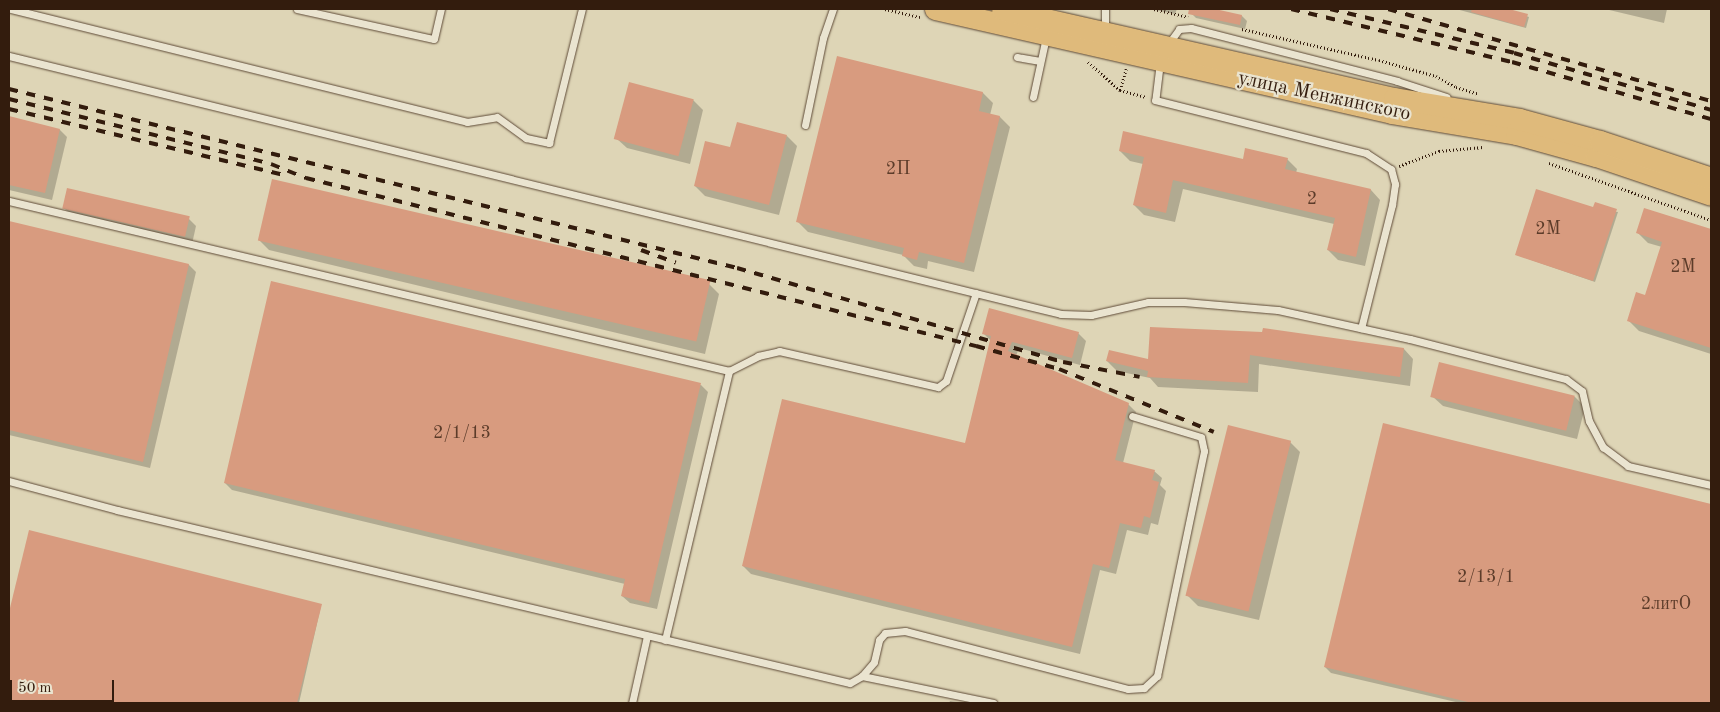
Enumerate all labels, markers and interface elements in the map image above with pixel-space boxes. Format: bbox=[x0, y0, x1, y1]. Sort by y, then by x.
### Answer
street label: улица Менжинского bbox=[1235, 67, 1413, 127]
house number: 2П bbox=[886, 158, 910, 180]
house number: 2 bbox=[1307, 188, 1317, 210]
house number: 2М bbox=[1535, 218, 1561, 240]
house number: 2М bbox=[1670, 256, 1696, 278]
house number: 2/1/13 bbox=[433, 422, 491, 444]
house number: 2/13/1 bbox=[1457, 566, 1515, 588]
house number: 2литО bbox=[1641, 593, 1691, 615]
scale bar bbox=[12, 670, 116, 702]
text: 50 m bbox=[18, 681, 52, 696]

